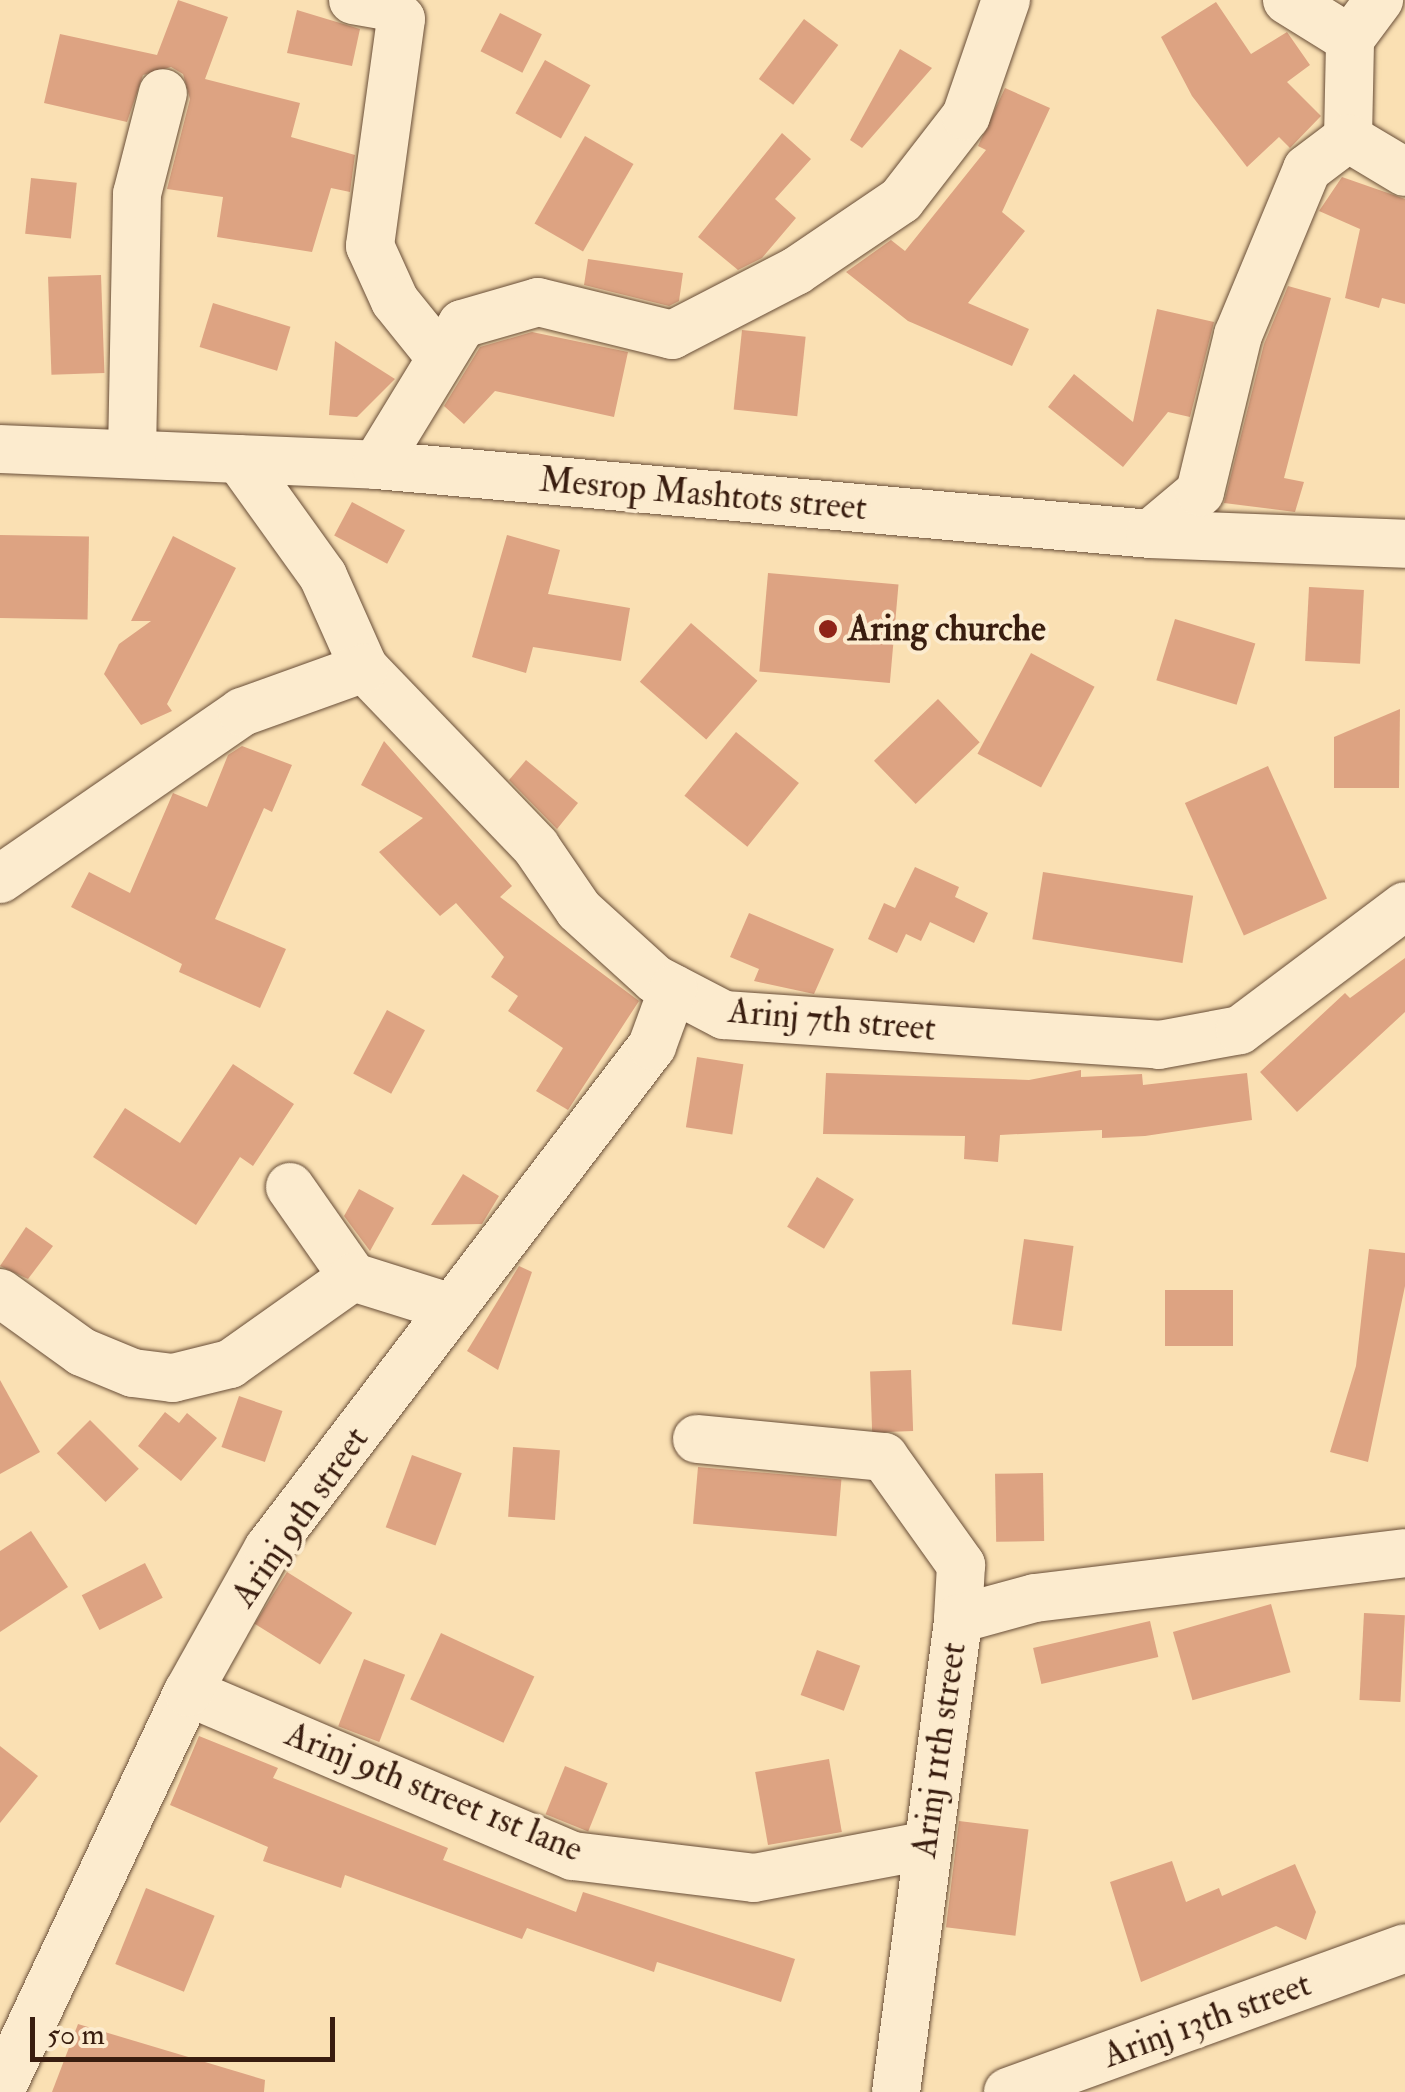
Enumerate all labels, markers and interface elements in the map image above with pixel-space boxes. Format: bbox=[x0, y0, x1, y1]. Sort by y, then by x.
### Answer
street label: Mesrop Mashtots street bbox=[538, 459, 868, 529]
place label: Aring churche bbox=[848, 608, 1046, 650]
marker: Aring churche bbox=[817, 618, 839, 640]
street label: Arinj 7th street bbox=[727, 990, 937, 1050]
street label: Arinj 9th street bbox=[223, 1419, 377, 1615]
street label: Arinj 11th street bbox=[903, 1640, 975, 1860]
street label: Arinj 9th street 1st lane bbox=[279, 1713, 589, 1871]
street label: Arinj 13th street bbox=[1097, 1963, 1317, 2077]
scale bar bbox=[35, 1997, 340, 2059]
text: 50 m bbox=[47, 2016, 105, 2053]

